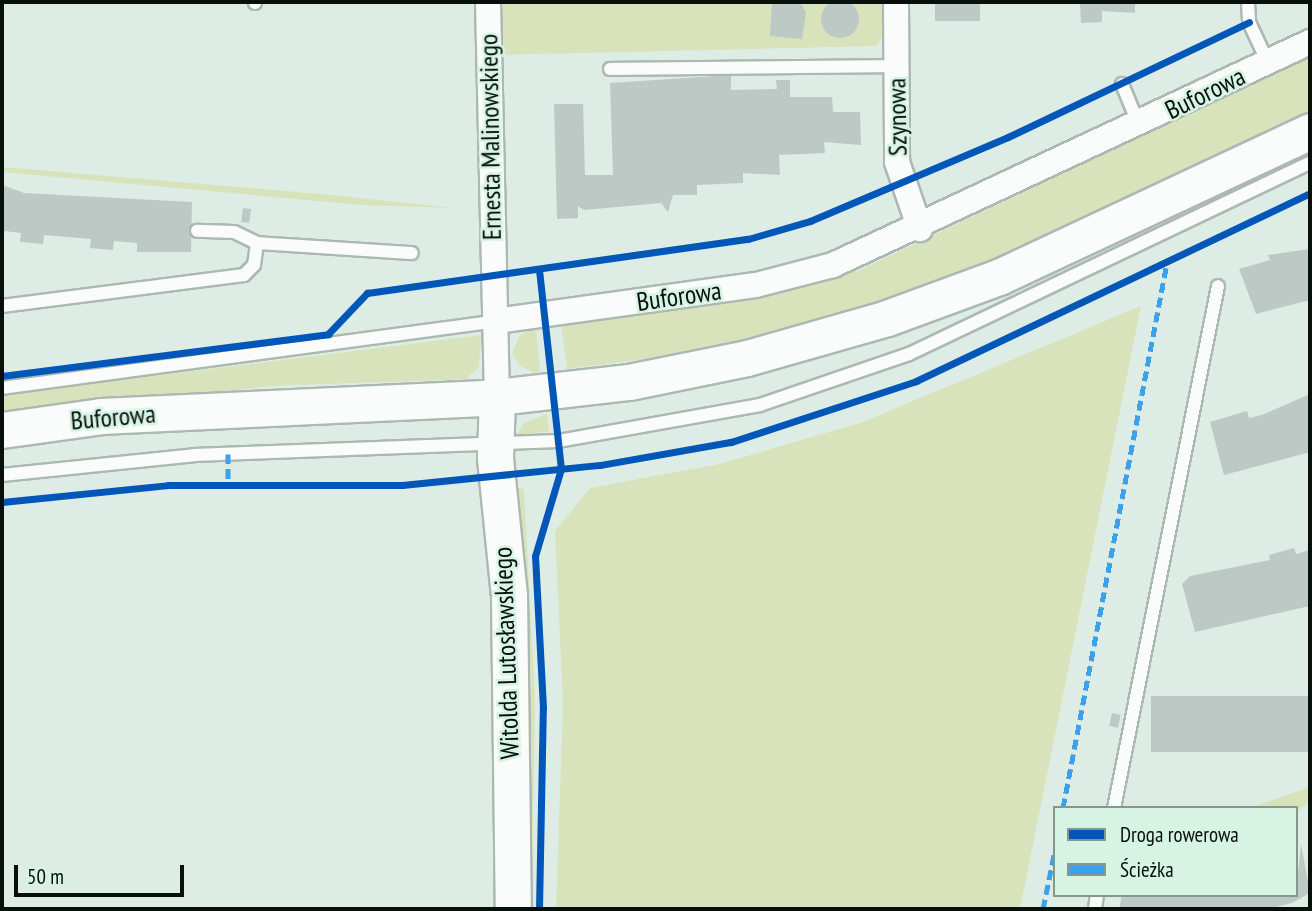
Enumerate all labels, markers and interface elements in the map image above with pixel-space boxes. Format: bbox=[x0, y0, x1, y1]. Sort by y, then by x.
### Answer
street label: Ernesta Malinowskiego bbox=[473, 34, 507, 240]
street label: Buforowa bbox=[1160, 60, 1250, 126]
street label: Szynowa bbox=[881, 78, 913, 156]
street label: Buforowa bbox=[635, 275, 723, 317]
street label: Buforowa bbox=[69, 398, 157, 436]
street label: Witolda Lutosławskiego bbox=[487, 546, 525, 760]
legend bbox=[1053, 806, 1298, 897]
text: Droga rowerowa bbox=[1120, 821, 1239, 848]
scale bar bbox=[18, 852, 187, 896]
text: Ścieżka bbox=[1120, 856, 1174, 883]
text: 50 m bbox=[27, 863, 64, 890]

